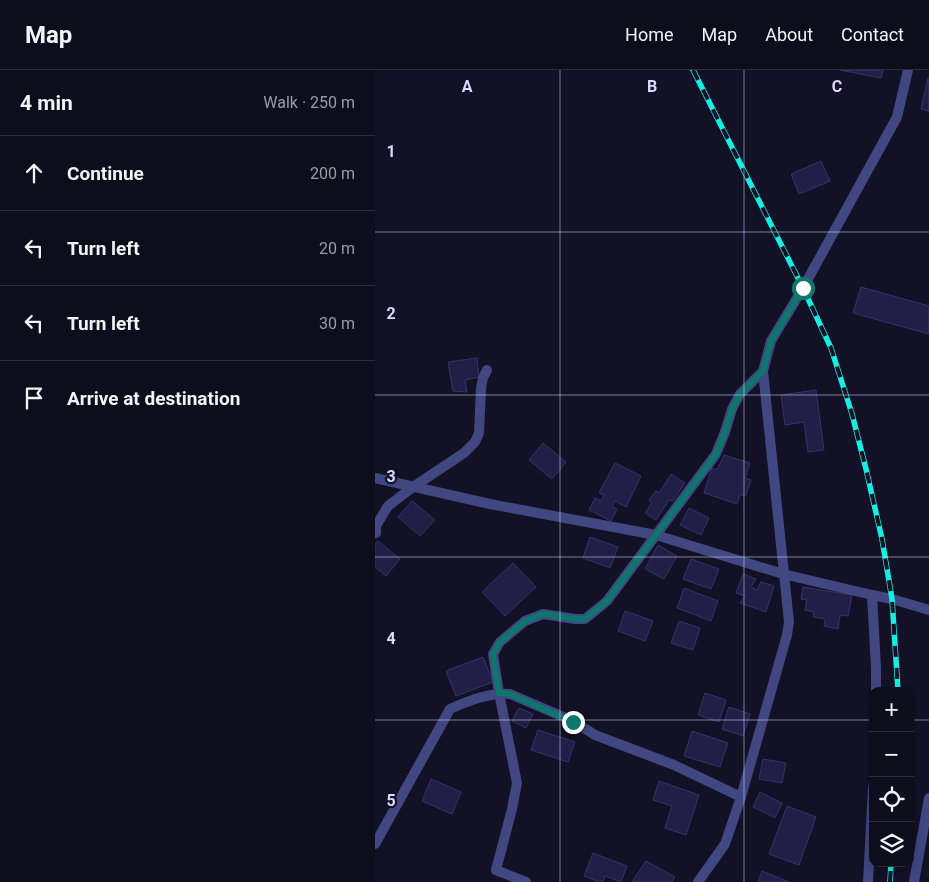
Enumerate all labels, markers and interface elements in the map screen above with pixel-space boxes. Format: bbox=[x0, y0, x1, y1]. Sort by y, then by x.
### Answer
text: Map bbox=[25, 21, 72, 49]
text: Home bbox=[625, 24, 674, 45]
text: Map bbox=[702, 24, 737, 45]
text: About bbox=[765, 24, 813, 45]
text: Contact bbox=[841, 24, 904, 45]
text: A bbox=[462, 77, 473, 96]
text: B bbox=[647, 77, 657, 96]
text: C bbox=[832, 77, 842, 96]
text: 4 min bbox=[20, 91, 73, 115]
text: Walk · 250 m bbox=[263, 93, 355, 112]
text: 1 bbox=[386, 142, 396, 161]
icon: ahead bbox=[20, 159, 48, 187]
text: Continue bbox=[67, 162, 144, 185]
text: 200 m bbox=[310, 164, 355, 183]
icon: left bbox=[20, 234, 48, 262]
text: Turn left bbox=[67, 237, 140, 260]
text: 20 m bbox=[319, 239, 355, 258]
route start bbox=[792, 277, 815, 300]
text: 2 bbox=[386, 304, 396, 323]
icon: left bbox=[20, 309, 48, 337]
text: Turn left bbox=[67, 312, 140, 335]
text: 30 m bbox=[319, 314, 355, 333]
icon: arrive bbox=[20, 384, 48, 412]
text: Arrive at destination bbox=[67, 387, 240, 410]
text: 3 bbox=[386, 467, 396, 486]
text: 4 bbox=[386, 629, 396, 648]
map controls bbox=[869, 687, 914, 867]
button: + bbox=[869, 687, 914, 732]
route end bbox=[562, 711, 585, 734]
button: − bbox=[869, 732, 914, 777]
button: locate bbox=[869, 777, 914, 822]
text: 5 bbox=[386, 791, 396, 810]
button: layers bbox=[869, 822, 914, 867]

